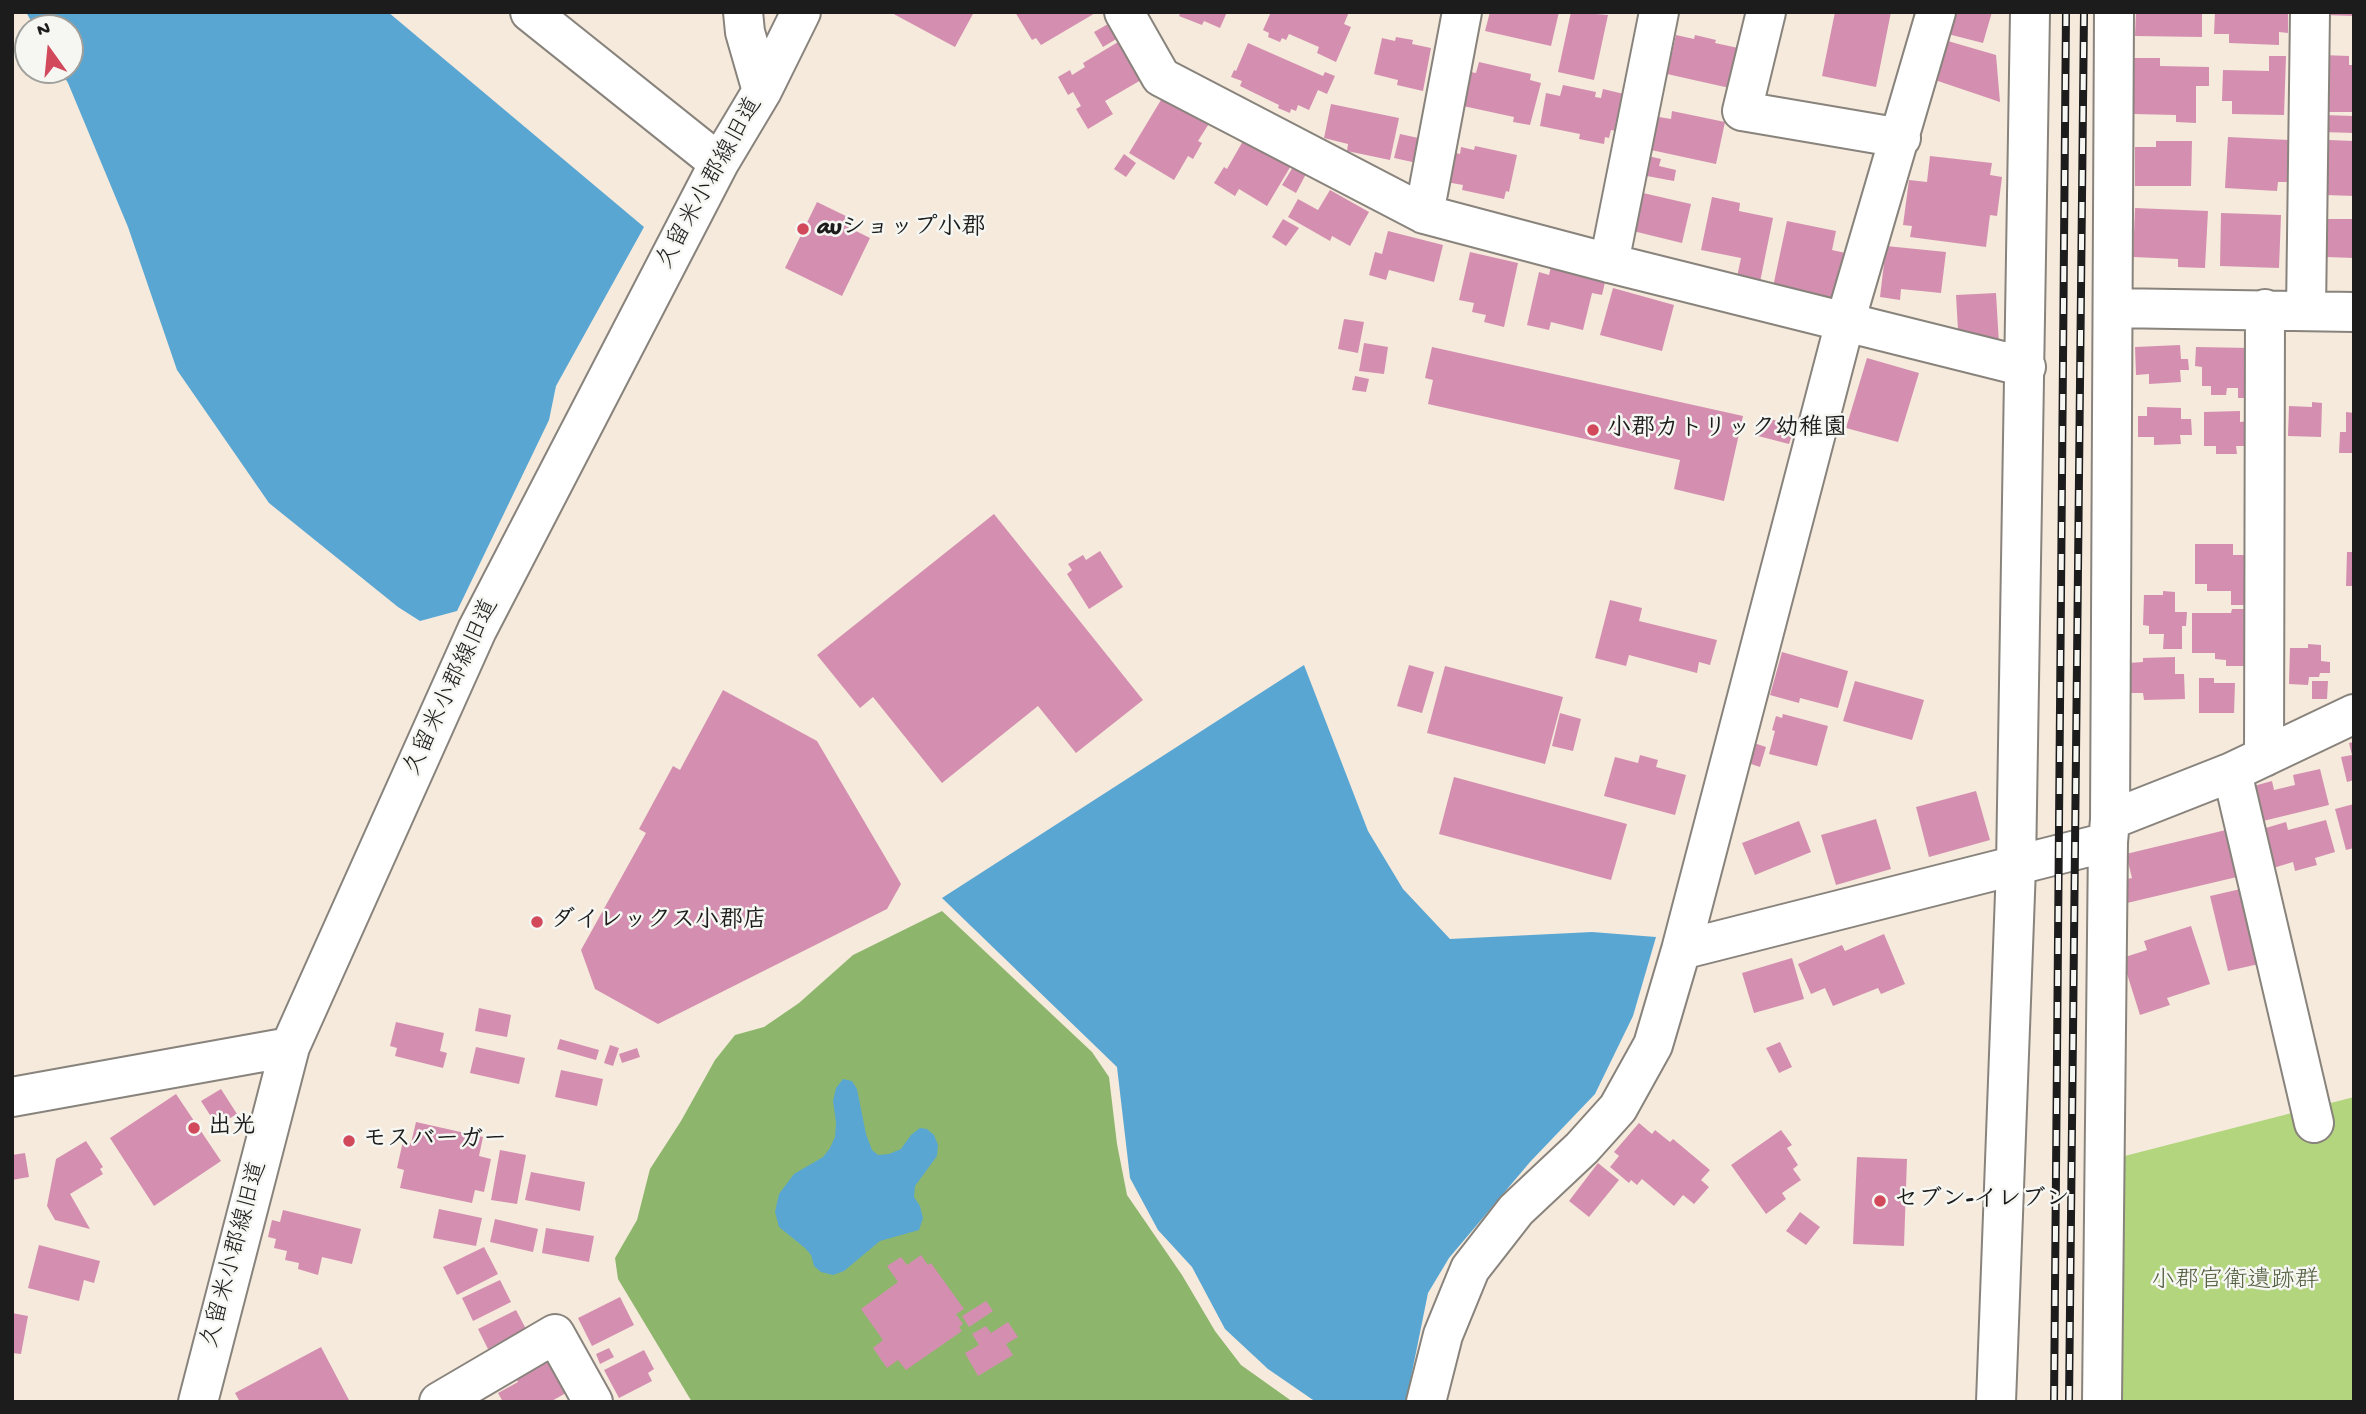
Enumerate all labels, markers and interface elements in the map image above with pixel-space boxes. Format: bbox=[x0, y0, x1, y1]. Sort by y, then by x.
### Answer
north arrow bbox=[14, 14, 84, 84]
text: N bbox=[35, 17, 53, 43]
street label: 久留米小郡線旧道 bbox=[652, 93, 770, 275]
place label: auショップ小郡 bbox=[817, 215, 986, 243]
marker: auショップ小郡 bbox=[795, 221, 811, 237]
place label: 小郡カトリック幼稚園 bbox=[1607, 416, 1847, 444]
marker: 小郡カトリック幼稚園 bbox=[1585, 422, 1601, 438]
street label: 久留米小郡線旧道 bbox=[399, 595, 507, 781]
place label: ダイレックス小郡店 bbox=[551, 908, 767, 936]
marker: ダイレックス小郡店 bbox=[529, 914, 545, 930]
place label: 出光 bbox=[208, 1114, 256, 1142]
marker: 出光 bbox=[186, 1120, 202, 1136]
place label: モスバーガー bbox=[363, 1127, 507, 1155]
marker: モスバーガー bbox=[341, 1133, 357, 1149]
street label: 久留米小郡線旧道 bbox=[197, 1159, 275, 1351]
place label: セブン-イレブン bbox=[1894, 1187, 2070, 1215]
marker: セブン-イレブン bbox=[1872, 1193, 1888, 1209]
park label: 小郡官衛遺跡群 bbox=[2151, 1268, 2319, 1296]

